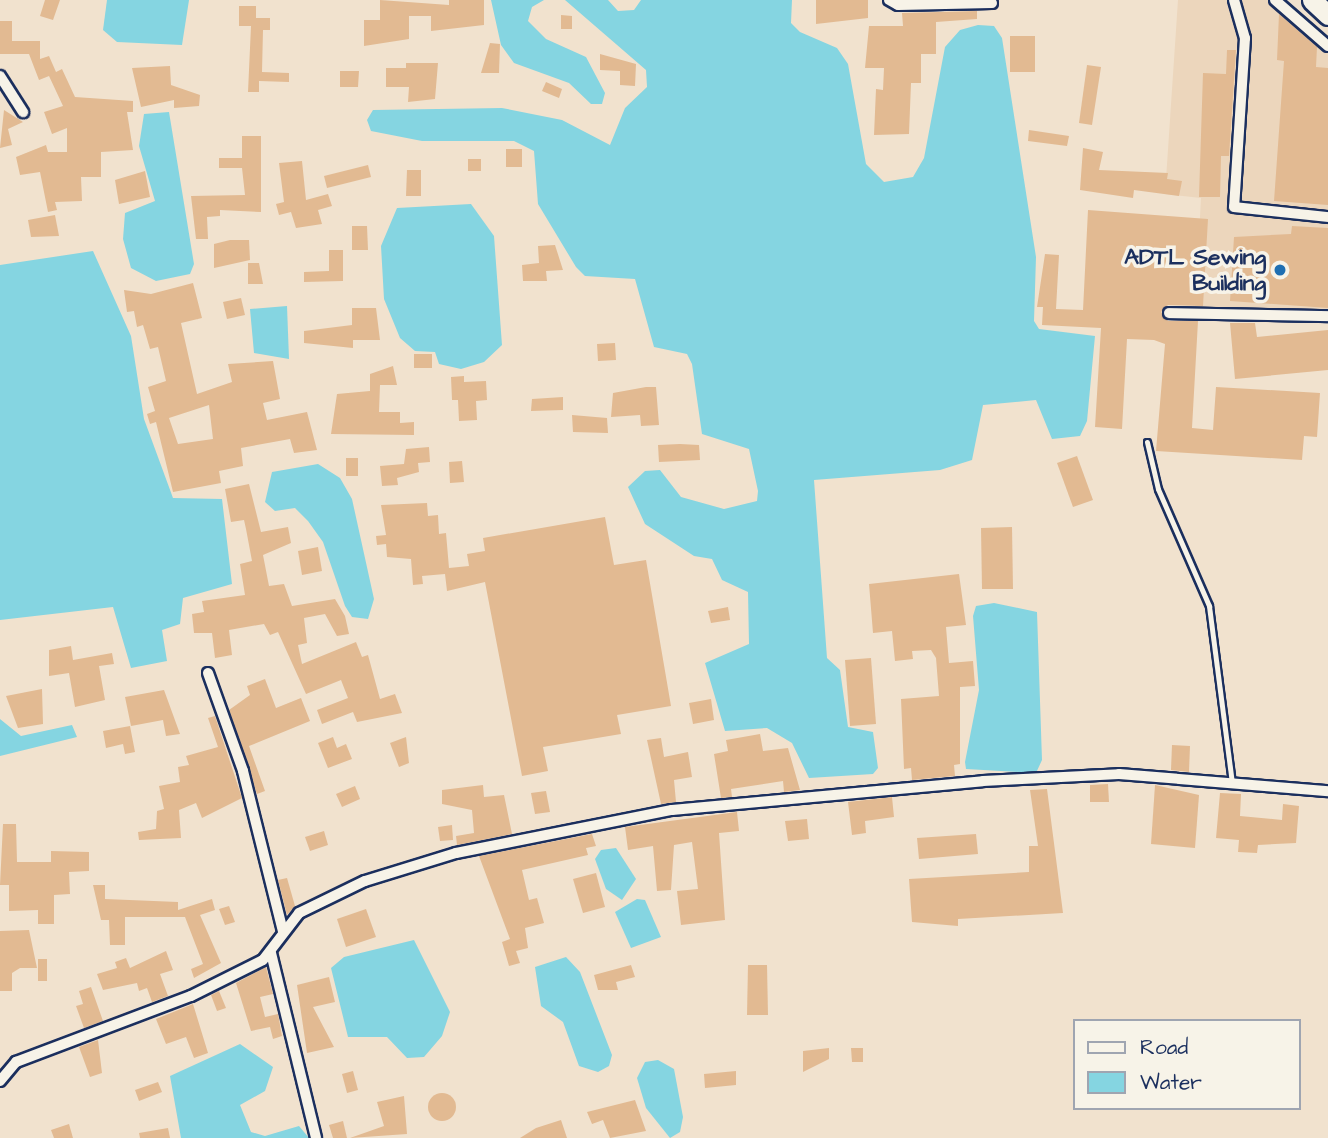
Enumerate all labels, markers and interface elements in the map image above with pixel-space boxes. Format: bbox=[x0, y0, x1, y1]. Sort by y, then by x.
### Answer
place label: ADTL Sewing Building bbox=[1124, 243, 1266, 297]
marker: ADTL Sewing Building bbox=[1272, 262, 1288, 278]
legend bbox=[1072, 1019, 1300, 1110]
text: Road bbox=[1140, 1033, 1188, 1062]
text: Water bbox=[1140, 1068, 1202, 1097]

